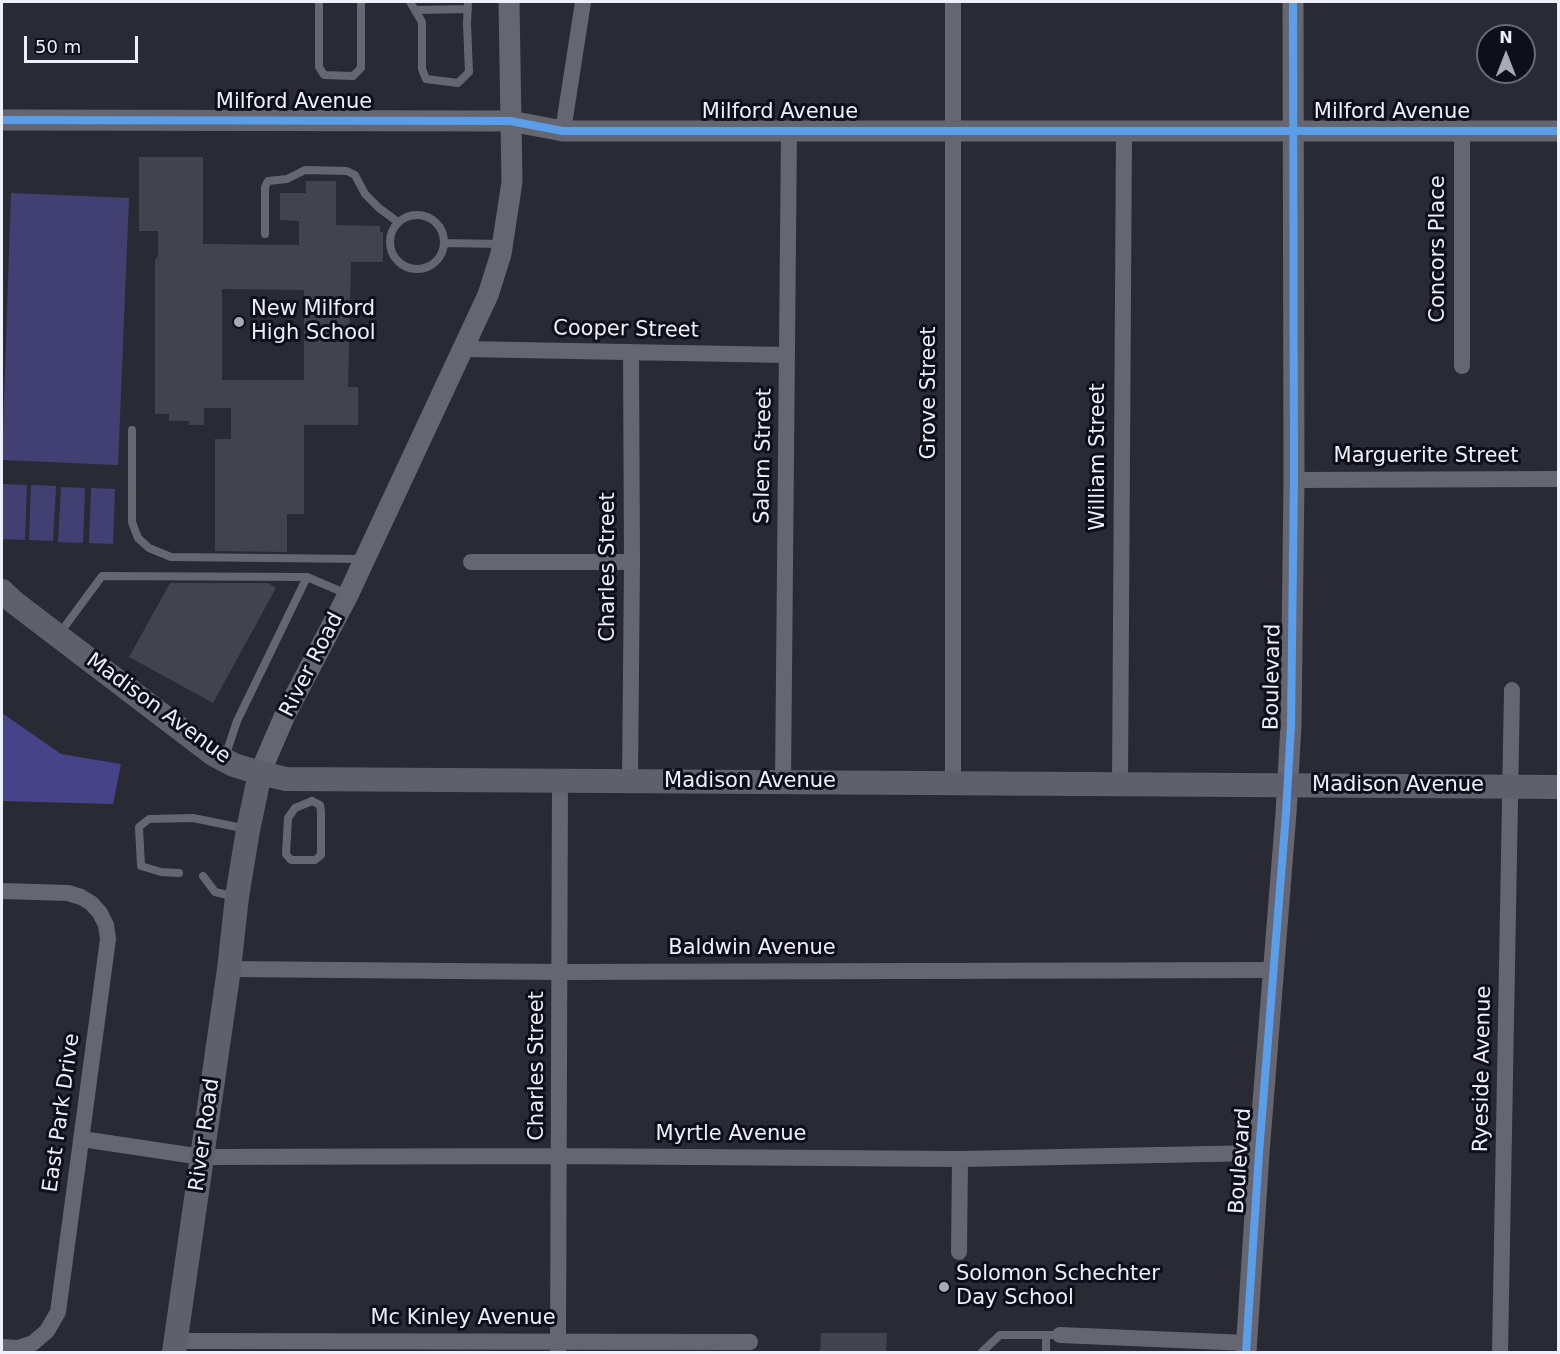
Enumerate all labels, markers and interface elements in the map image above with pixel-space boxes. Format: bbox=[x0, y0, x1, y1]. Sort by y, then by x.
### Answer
scale bar bbox=[27, 24, 141, 62]
north arrow bbox=[1476, 24, 1536, 84]
text: N bbox=[1499, 28, 1513, 47]
text: 50 m bbox=[35, 36, 81, 57]
street label: Milford Avenue bbox=[216, 90, 372, 116]
street label: Milford Avenue bbox=[702, 100, 858, 126]
street label: Milford Avenue bbox=[1314, 100, 1470, 126]
street label: Concors Place bbox=[1426, 175, 1452, 323]
place label: New Milford High School bbox=[251, 297, 376, 347]
marker: New Milford High School bbox=[232, 315, 246, 329]
street label: Cooper Street bbox=[553, 316, 699, 344]
street label: Grove Street bbox=[917, 326, 943, 460]
street label: William Street bbox=[1086, 383, 1112, 531]
street label: Salem Street bbox=[750, 388, 778, 524]
street label: Marguerite Street bbox=[1334, 444, 1518, 470]
street label: Charles Street bbox=[596, 492, 622, 642]
street label: River Road bbox=[275, 609, 349, 721]
street label: Boulevard bbox=[1259, 624, 1287, 730]
street label: Madison Avenue bbox=[81, 648, 235, 770]
street label: Madison Avenue bbox=[664, 769, 836, 795]
street label: Madison Avenue bbox=[1312, 773, 1484, 799]
street label: Baldwin Avenue bbox=[668, 936, 836, 962]
street label: Ryeside Avenue bbox=[1469, 986, 1497, 1152]
street label: Charles Street bbox=[525, 991, 551, 1141]
street label: East Park Drive bbox=[38, 1032, 86, 1194]
street label: River Road bbox=[185, 1077, 225, 1193]
street label: Boulevard bbox=[1225, 1107, 1257, 1215]
street label: Myrtle Avenue bbox=[656, 1122, 806, 1148]
place label: Solomon Schechter Day School bbox=[956, 1262, 1160, 1312]
marker: Solomon Schechter Day School bbox=[937, 1280, 951, 1294]
street label: Mc Kinley Avenue bbox=[370, 1306, 556, 1332]

